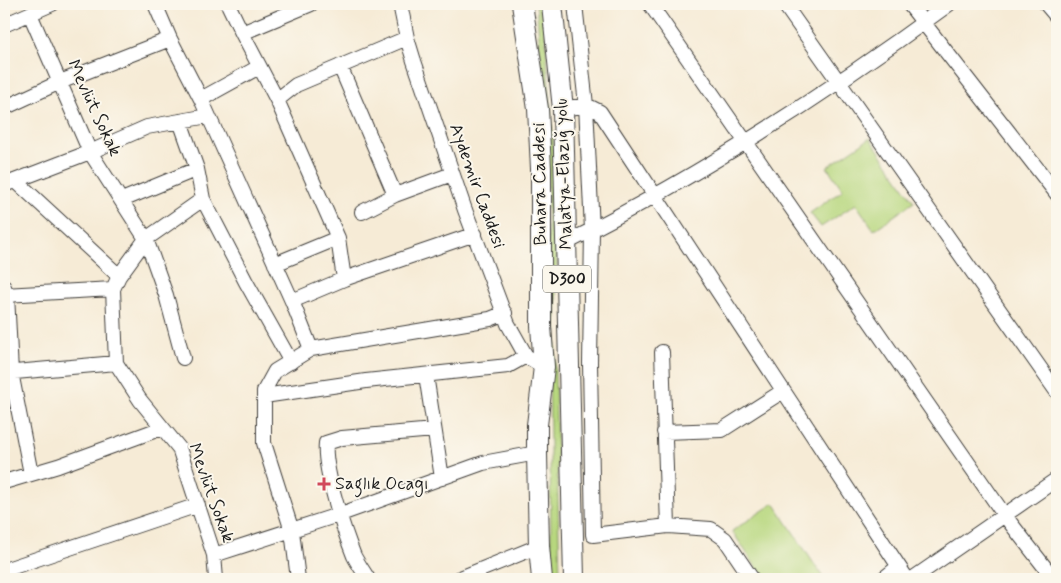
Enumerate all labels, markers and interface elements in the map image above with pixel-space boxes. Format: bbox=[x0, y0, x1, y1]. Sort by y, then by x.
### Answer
street label: Mevlüt Sokak bbox=[61, 56, 127, 160]
street label: Malatya-Elazığ yolu bbox=[549, 98, 579, 250]
street label: Aydemir Caddesi bbox=[443, 120, 511, 252]
street label: Buhara Caddesi bbox=[527, 122, 553, 246]
road number: D300 bbox=[543, 266, 591, 292]
street label: Mevlüt Sokak bbox=[182, 440, 240, 546]
place label: Saglık Ocagı bbox=[335, 472, 429, 498]
marker: Saglık Ocagı bbox=[317, 477, 331, 491]

